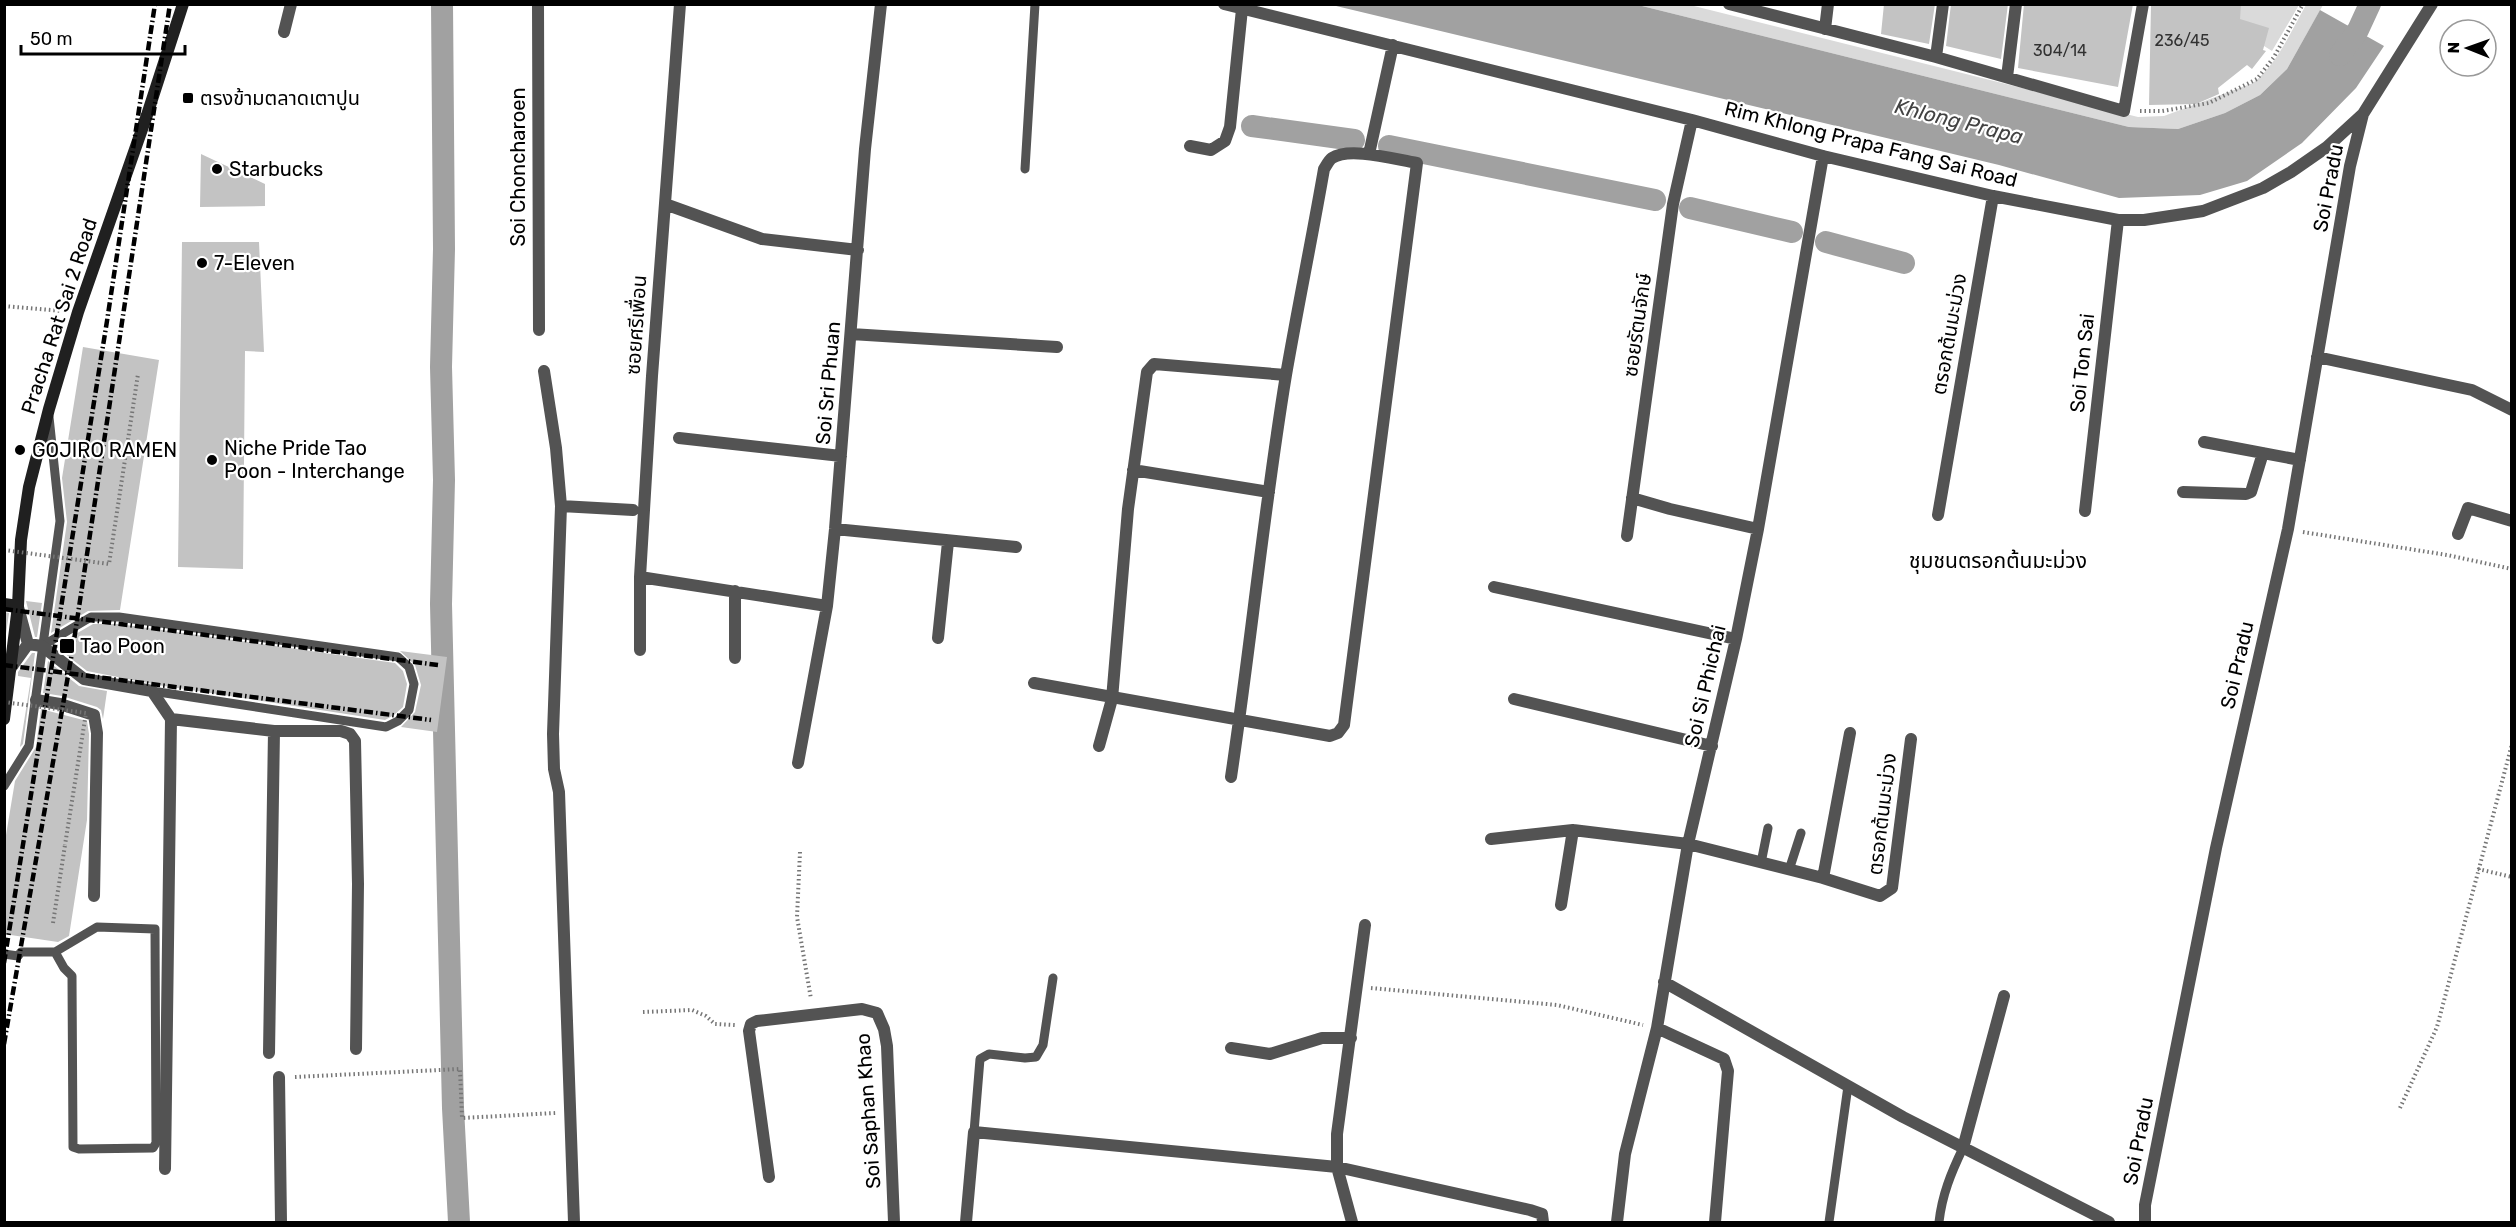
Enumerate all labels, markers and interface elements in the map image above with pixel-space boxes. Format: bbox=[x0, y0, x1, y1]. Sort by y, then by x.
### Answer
scale bar bbox=[21, 18, 184, 56]
north arrow bbox=[2438, 18, 2498, 78]
text: 50 m bbox=[30, 28, 73, 50]
house number: 236/45 bbox=[2155, 31, 2209, 50]
house number: 304/14 bbox=[2033, 41, 2087, 60]
text: N bbox=[2444, 42, 2463, 54]
place label: ตรงข้ามตลาดเตาปูน bbox=[200, 86, 360, 111]
street label: Soi Choncharoen bbox=[506, 87, 530, 247]
marker: ตรงข้ามตลาดเตาปูน bbox=[181, 91, 195, 105]
water label: Khlong Prapa bbox=[1892, 93, 2026, 149]
street label: Rim Khlong Prapa Fang Sai Road bbox=[1722, 96, 2020, 192]
street label: Soi Pradu bbox=[2308, 142, 2348, 234]
place label: Starbucks bbox=[229, 157, 323, 181]
marker: Starbucks bbox=[210, 162, 224, 176]
street label: Pracha Rat Sai 2 Road bbox=[16, 215, 102, 417]
place label: 7-Eleven bbox=[214, 251, 295, 275]
marker: 7-Eleven bbox=[195, 256, 209, 270]
street label: ซอยรัตนจักษ์ bbox=[1618, 271, 1656, 378]
street label: ตรอกต้นมะม่วง bbox=[1927, 271, 1971, 397]
street label: ซอยศรีเพื่อน bbox=[619, 274, 651, 376]
street label: Soi Ton Sai bbox=[2065, 312, 2099, 414]
street label: Soi Sri Phuan bbox=[811, 320, 845, 446]
place label: Niche Pride Tao Poon - Interchange bbox=[224, 436, 405, 483]
place label: GOJIRO RAMEN bbox=[32, 438, 177, 462]
marker: GOJIRO RAMEN bbox=[13, 443, 27, 457]
marker: Niche Pride Tao Poon - Interchange bbox=[205, 453, 219, 467]
district label: ชุมชนตรอกต้นมะม่วง bbox=[1909, 548, 2087, 574]
street label: Soi Pradu bbox=[2215, 619, 2259, 711]
street label: Soi Si Phichai bbox=[1679, 622, 1731, 750]
place label: Tao Poon bbox=[80, 634, 165, 658]
marker: Tao Poon bbox=[58, 637, 76, 655]
street label: ตรอกต้นมะม่วง bbox=[1863, 752, 1901, 876]
street label: Soi Saphan Khao bbox=[851, 1032, 885, 1190]
street label: Soi Pradu bbox=[2118, 1095, 2158, 1187]

